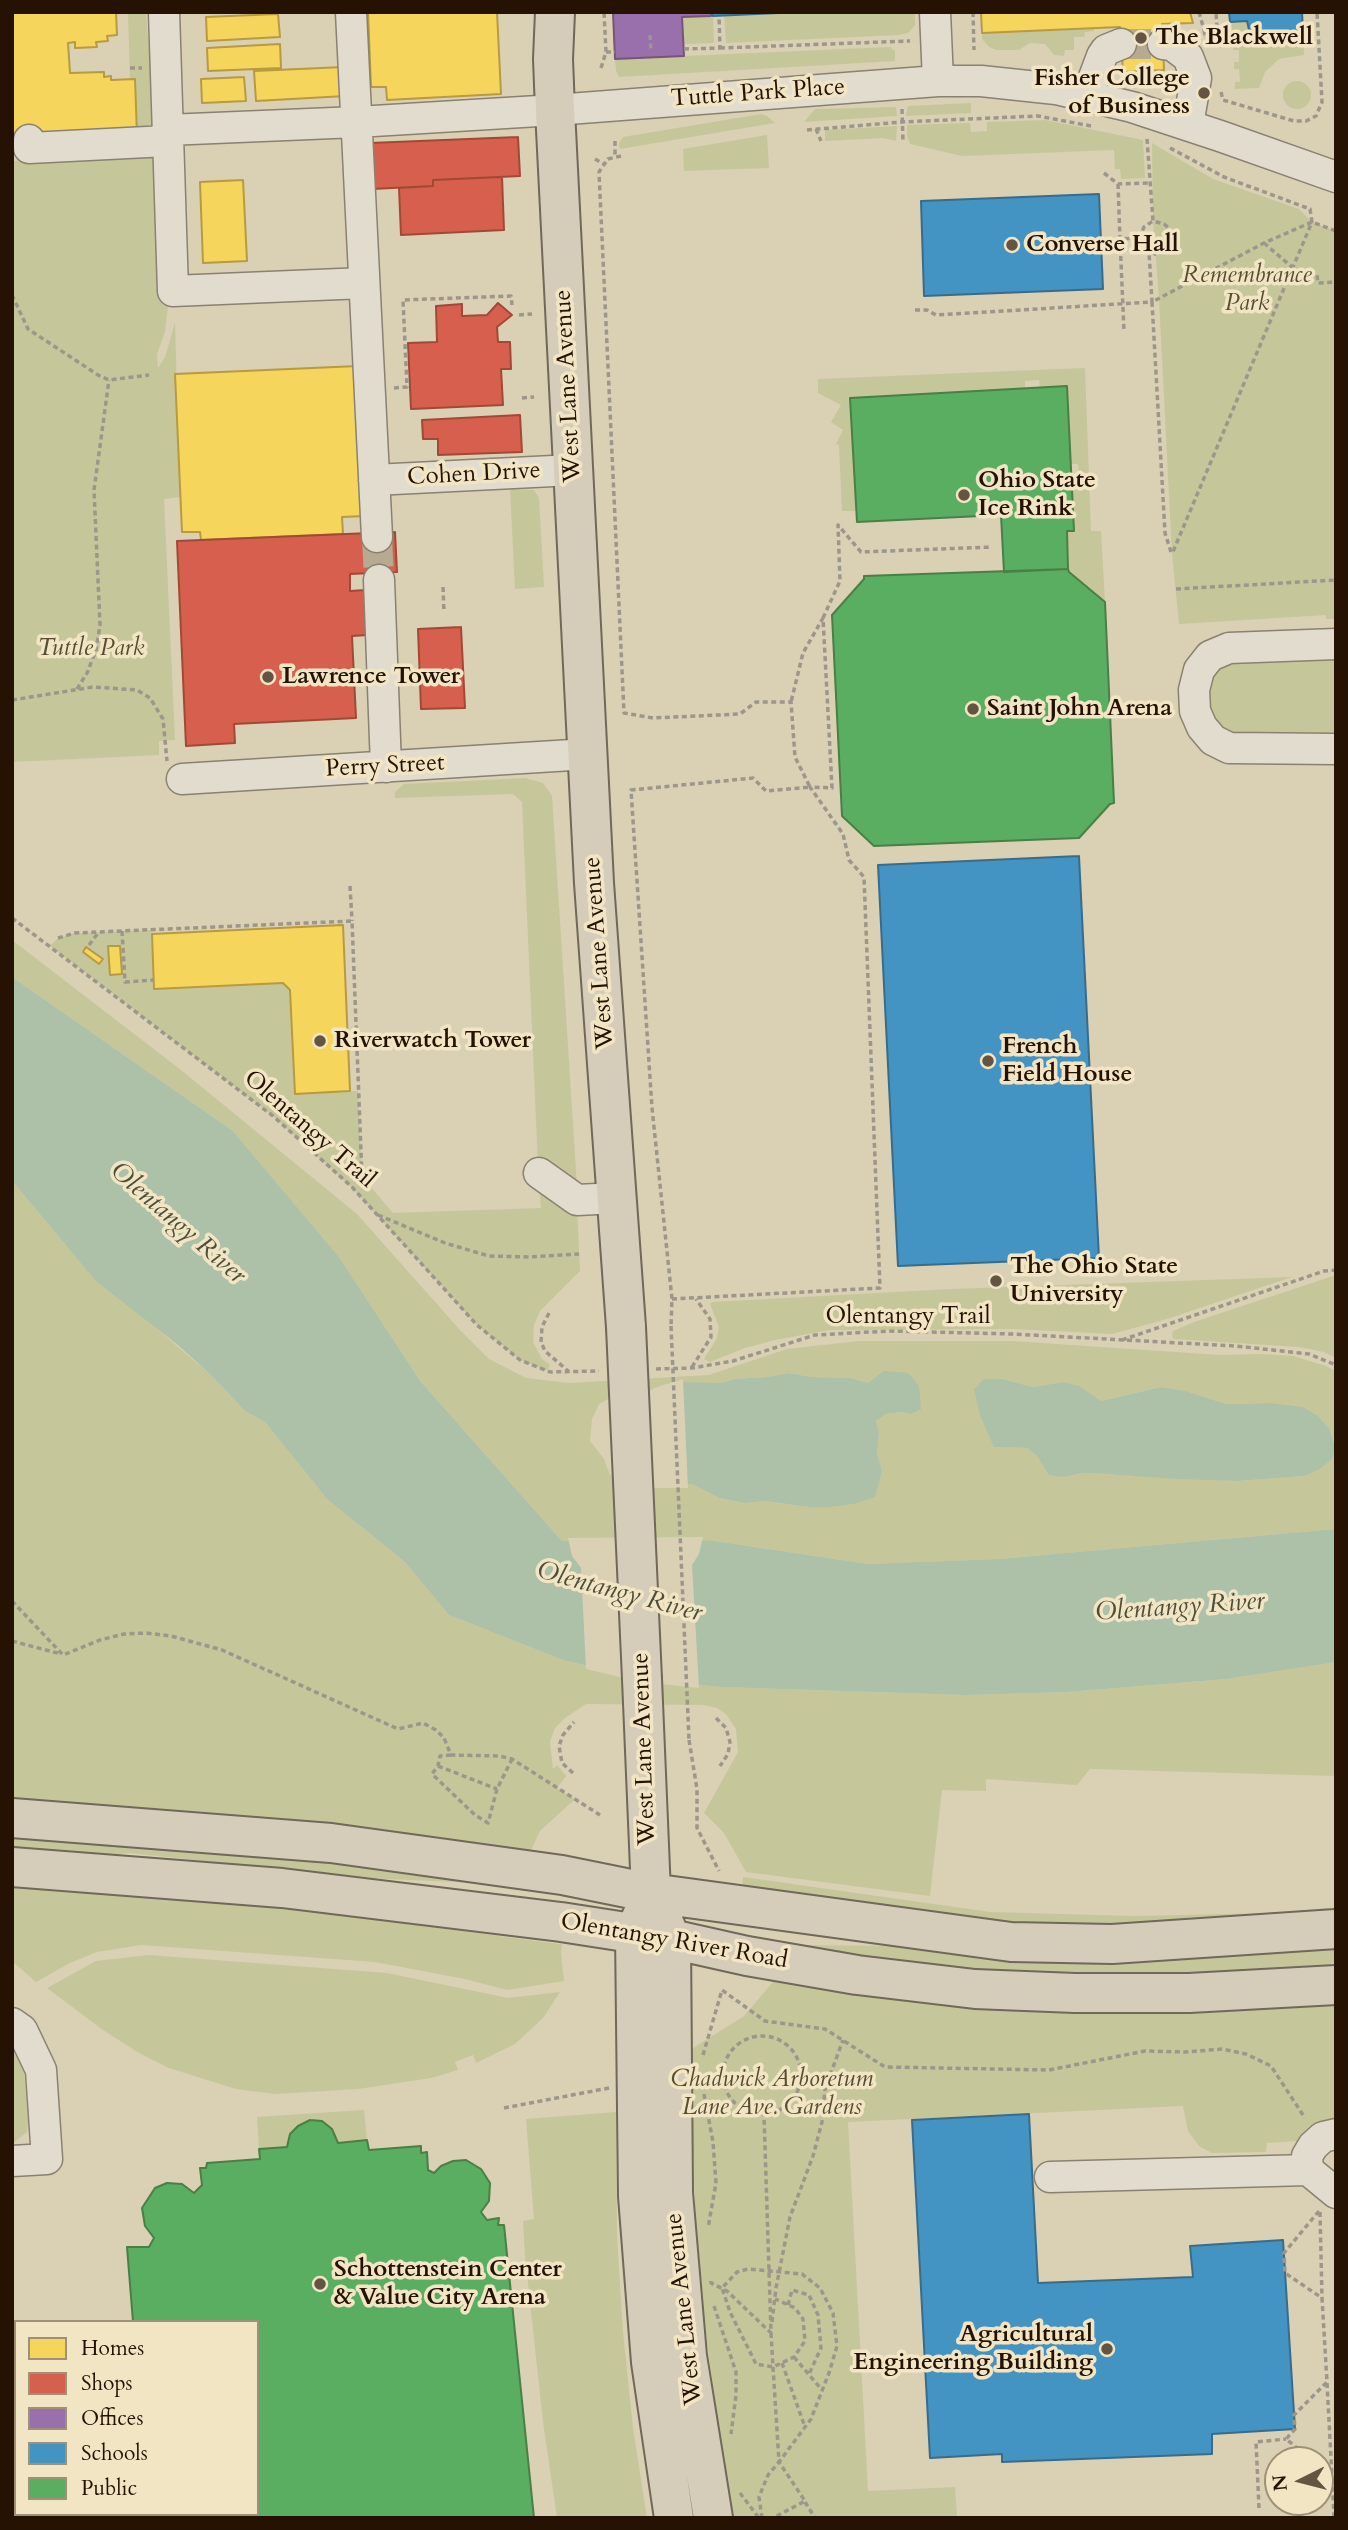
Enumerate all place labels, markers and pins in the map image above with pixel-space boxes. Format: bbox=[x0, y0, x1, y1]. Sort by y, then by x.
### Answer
place label: The Blackwell bbox=[1155, 24, 1313, 52]
marker: The Blackwell bbox=[1133, 30, 1149, 46]
place label: Fisher College of Business bbox=[1034, 65, 1190, 121]
marker: Fisher College of Business bbox=[1196, 85, 1212, 101]
place label: Converse Hall bbox=[1026, 231, 1179, 259]
marker: Converse Hall bbox=[1004, 237, 1020, 253]
place label: Ohio State Ice Rink bbox=[978, 467, 1096, 523]
marker: Ohio State Ice Rink bbox=[956, 487, 972, 503]
place label: Lawrence Tower bbox=[282, 663, 460, 691]
marker: Lawrence Tower bbox=[260, 669, 276, 685]
place label: Saint John Arena bbox=[987, 695, 1172, 723]
marker: Saint John Arena bbox=[965, 701, 981, 717]
place label: Riverwatch Tower bbox=[334, 1027, 531, 1055]
marker: Riverwatch Tower bbox=[312, 1033, 328, 1049]
place label: French Field House bbox=[1002, 1033, 1132, 1089]
marker: French Field House bbox=[980, 1053, 996, 1069]
place label: The Ohio State University bbox=[1010, 1253, 1178, 1309]
marker: The Ohio State University bbox=[988, 1273, 1004, 1289]
place label: Schottenstein Center & Value City Arena bbox=[334, 2256, 562, 2312]
marker: Schottenstein Center & Value City Arena bbox=[312, 2276, 328, 2292]
place label: Agricultural Engineering Building bbox=[853, 2321, 1093, 2377]
marker: Agricultural Engineering Building bbox=[1099, 2341, 1115, 2357]

